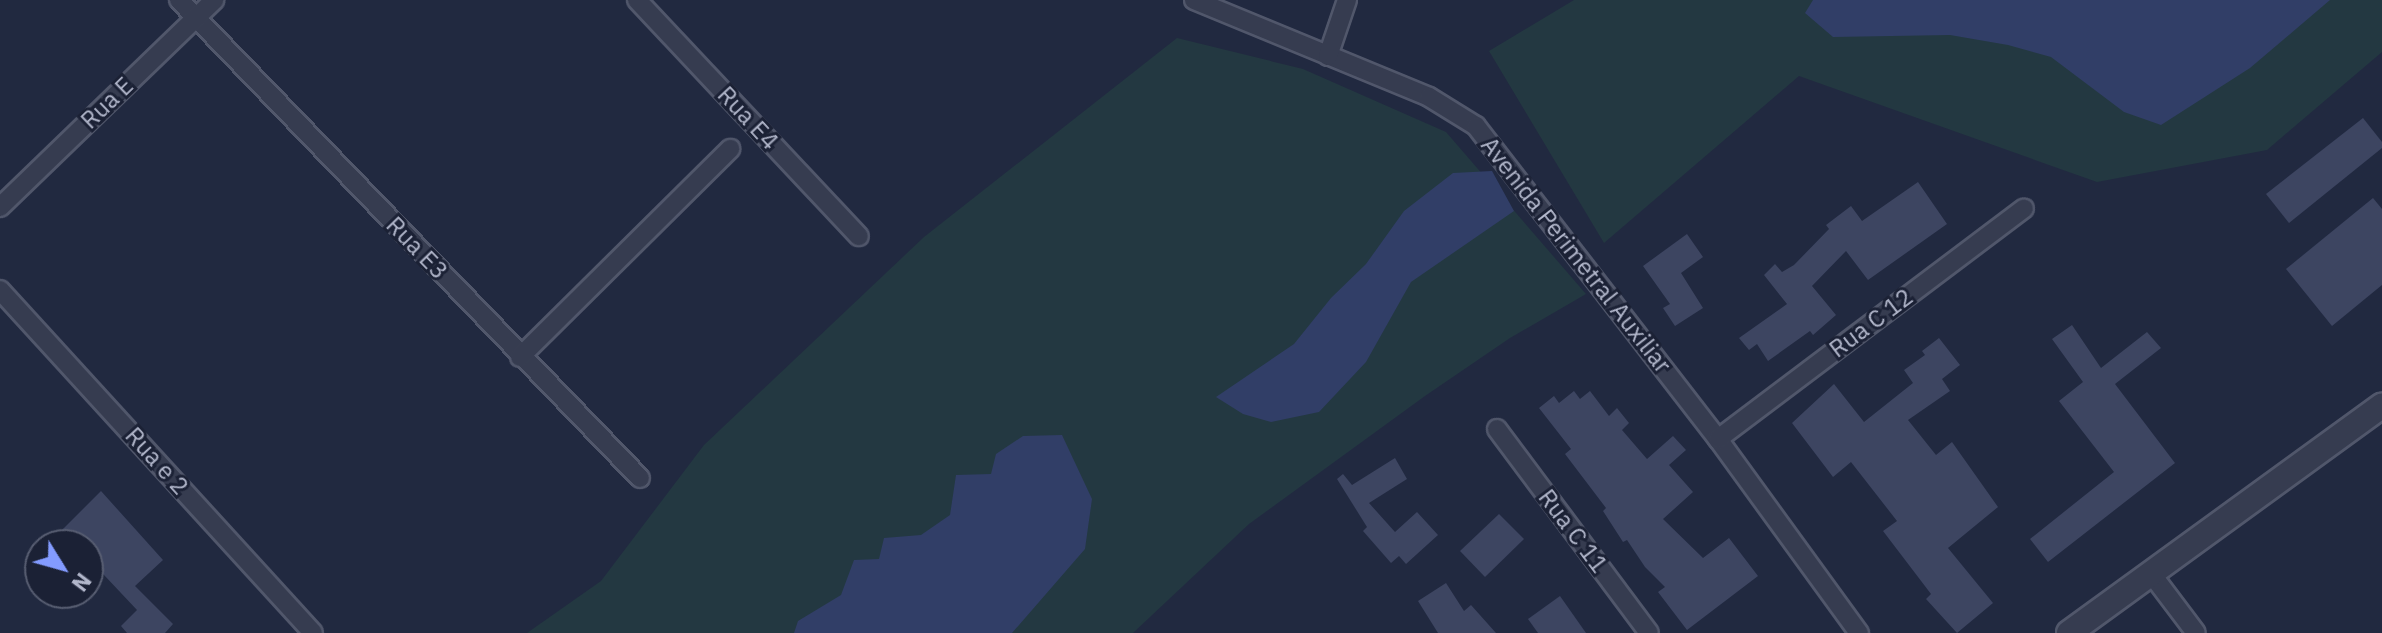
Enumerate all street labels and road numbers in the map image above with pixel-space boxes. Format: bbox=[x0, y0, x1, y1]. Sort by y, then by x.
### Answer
street label: Rua E bbox=[75, 71, 139, 135]
street label: Rua E4 bbox=[712, 80, 784, 156]
street label: Avenida Perimetral Auxiliar bbox=[1475, 131, 1677, 379]
street label: Rua E3 bbox=[380, 211, 454, 285]
street label: Rua C 12 bbox=[1824, 282, 1918, 364]
street label: Rua e 2 bbox=[119, 421, 195, 501]
street label: Rua C 11 bbox=[1532, 484, 1614, 578]

